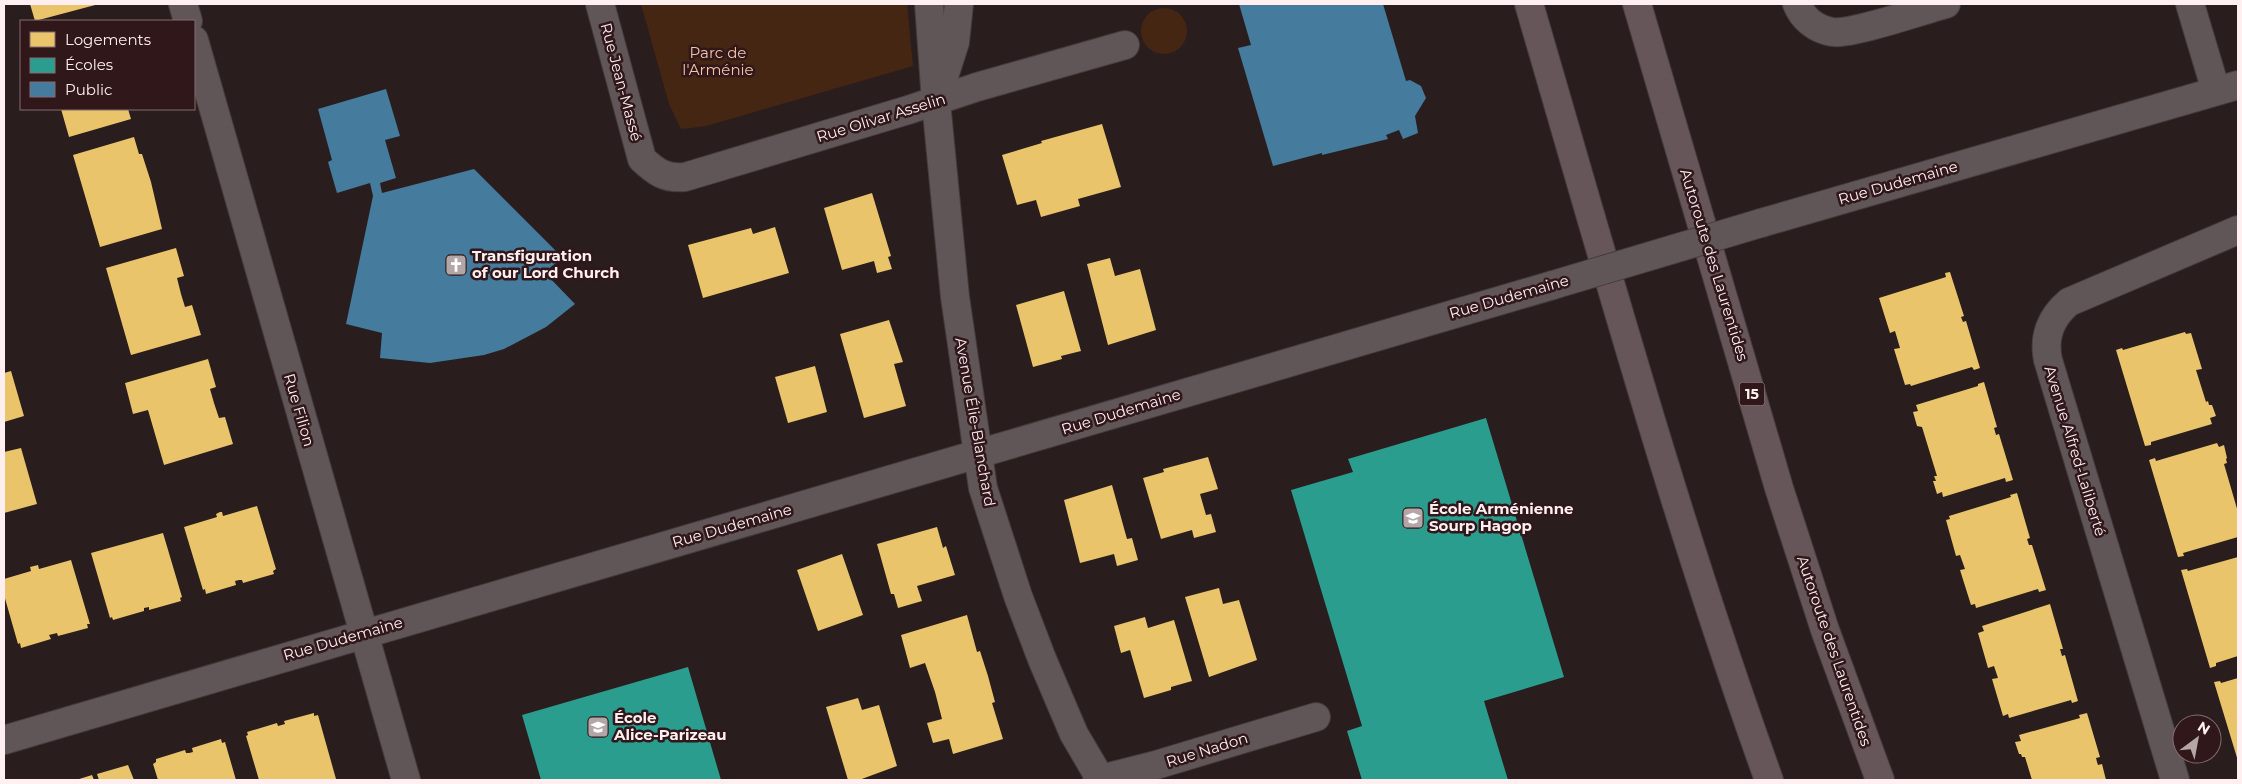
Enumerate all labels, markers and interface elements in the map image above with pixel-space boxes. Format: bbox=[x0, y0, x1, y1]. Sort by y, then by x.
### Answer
legend bbox=[20, 20, 195, 110]
street label: Rue Jean-Massé bbox=[597, 21, 646, 143]
text: Logements bbox=[65, 30, 151, 49]
park label: Parc de l'Arménie bbox=[682, 43, 754, 79]
text: Écoles bbox=[65, 55, 113, 74]
text: Public bbox=[65, 80, 113, 99]
street label: Rue Olivar Asselin bbox=[814, 89, 948, 146]
street label: Rue Dudemaine bbox=[1836, 156, 1960, 209]
street label: Autoroute des Laurentides bbox=[1676, 166, 1753, 363]
place label: Transfiguration of our Lord Church bbox=[472, 246, 620, 282]
church icon: Transfiguration of our Lord Church bbox=[444, 253, 468, 277]
street label: Rue Dudemaine bbox=[1447, 270, 1571, 323]
street label: Avenue Élie-Blanchard bbox=[951, 336, 1000, 508]
street label: Avenue Alfred-Laliberté bbox=[2040, 363, 2110, 538]
street label: Rue Filion bbox=[280, 371, 319, 449]
road number: 15 bbox=[1740, 382, 1764, 406]
street label: Rue Dudemaine bbox=[1059, 384, 1183, 439]
street label: Rue Dudemaine bbox=[670, 499, 794, 552]
place label: École Arménienne Sourp Hagop bbox=[1429, 499, 1574, 535]
school or university icon: École Arménienne Sourp Hagop bbox=[1401, 506, 1425, 530]
street label: Autoroute des Laurentides bbox=[1793, 553, 1876, 748]
street label: Rue Dudemaine bbox=[281, 612, 405, 665]
place label: École Alice-Parizeau bbox=[613, 708, 726, 744]
north arrow bbox=[2172, 714, 2222, 764]
school or university icon: École Alice-Parizeau bbox=[586, 715, 610, 739]
text: N bbox=[2194, 717, 2213, 739]
street label: Rue Nadon bbox=[1164, 728, 1250, 771]

